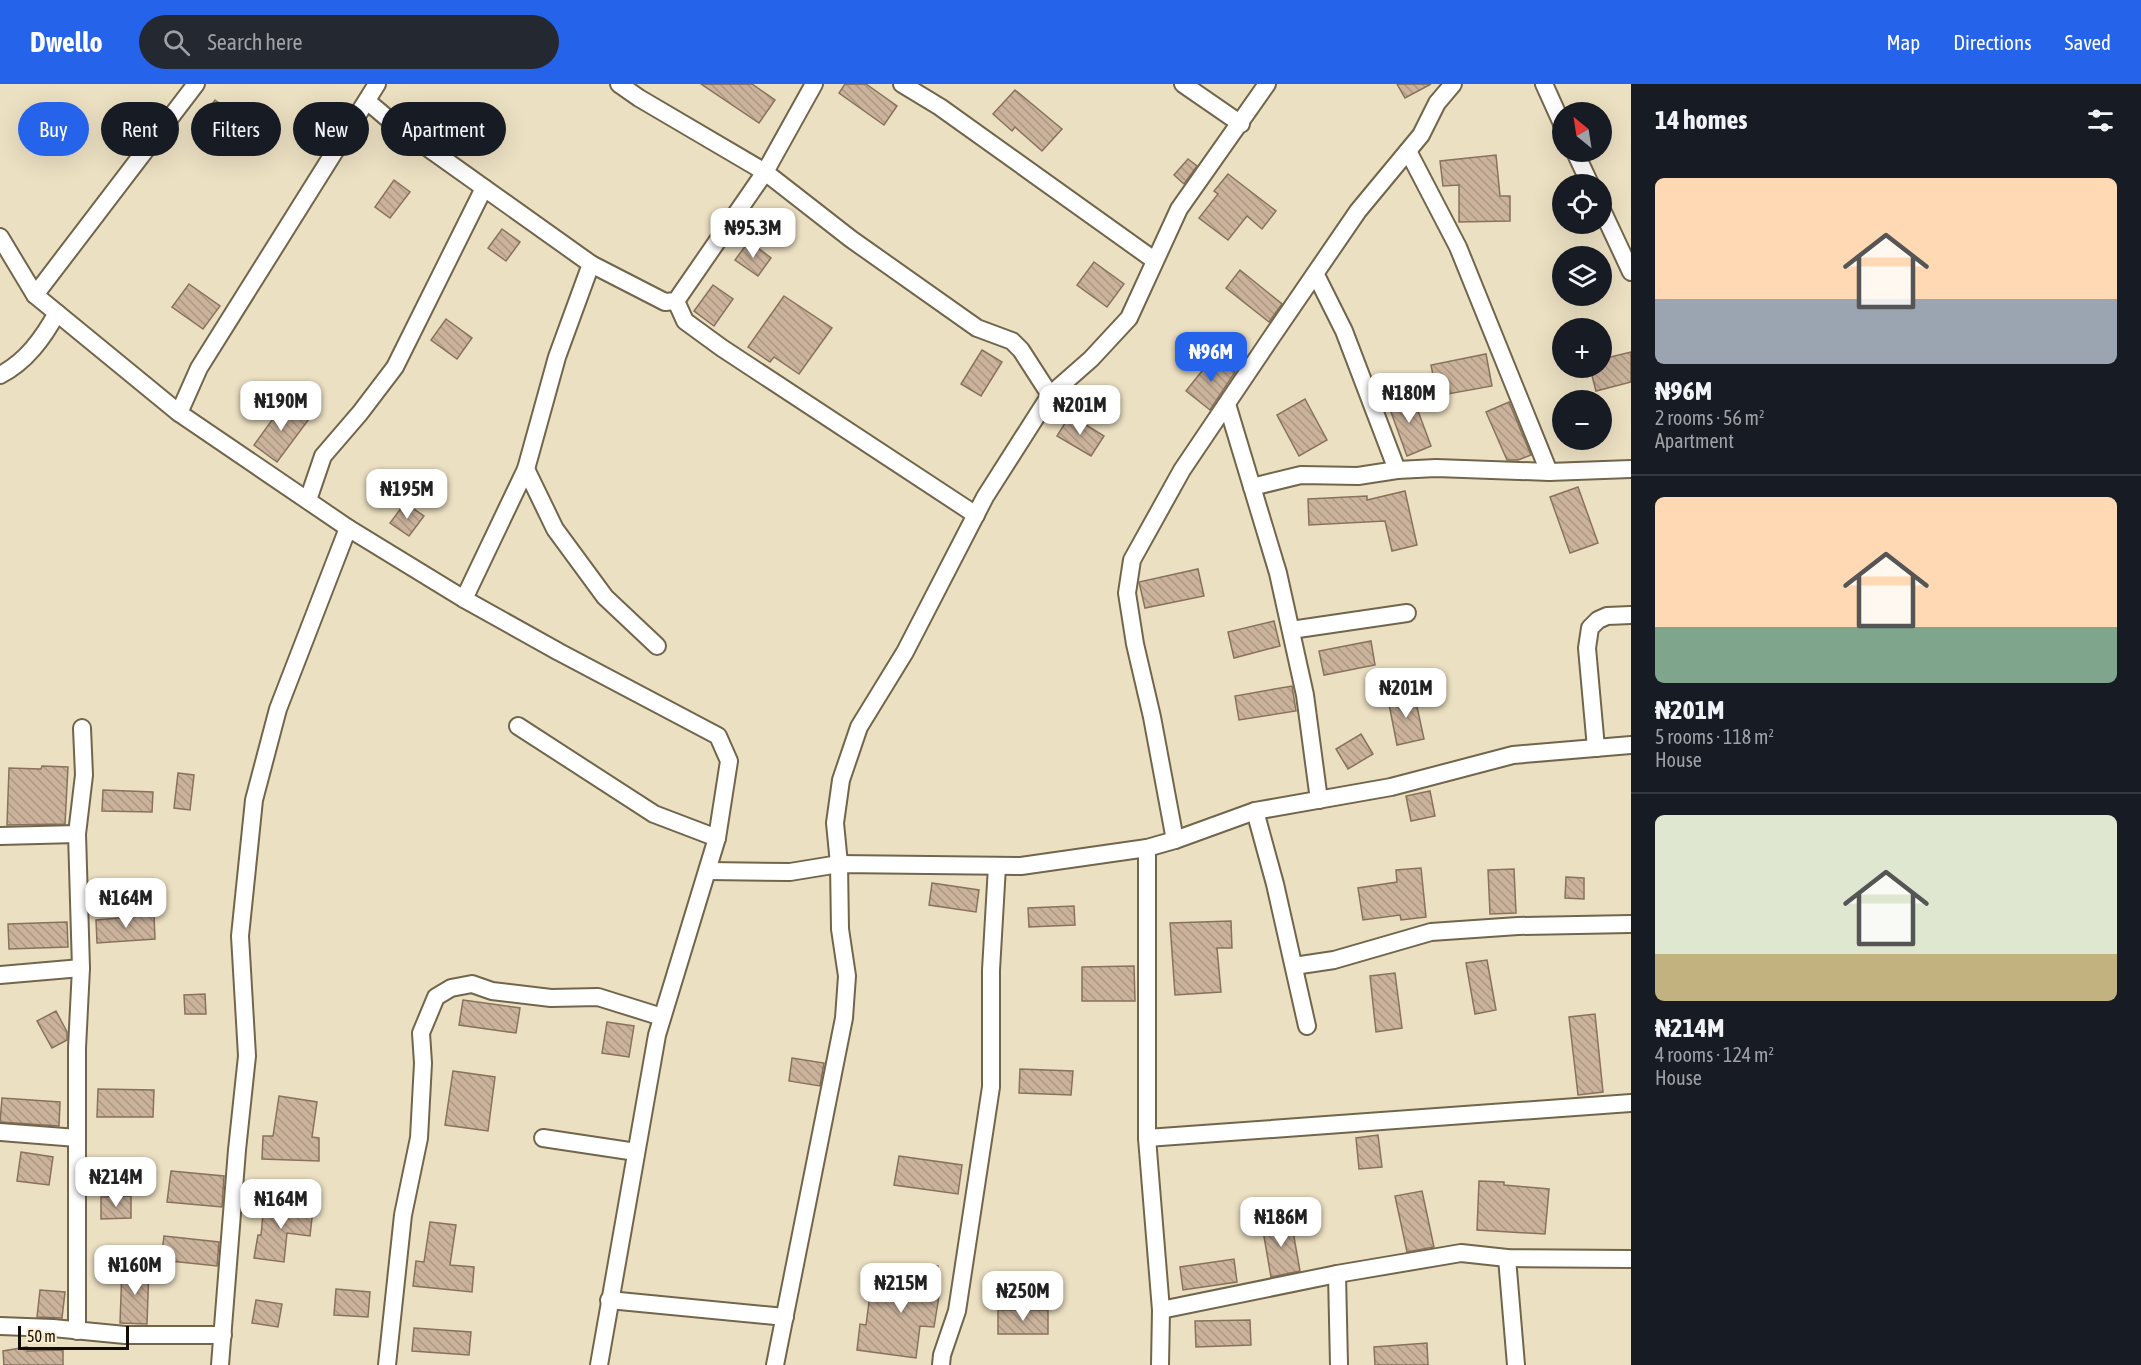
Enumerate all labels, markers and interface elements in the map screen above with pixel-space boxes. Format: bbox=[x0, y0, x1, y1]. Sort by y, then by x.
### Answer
search box bbox=[139, 15, 559, 69]
text: Dwello bbox=[30, 26, 103, 58]
icon: search bbox=[160, 26, 193, 59]
text: Search here bbox=[208, 29, 302, 55]
text: Map bbox=[1886, 30, 1920, 54]
text: Directions bbox=[1953, 30, 2032, 54]
text: Saved bbox=[2065, 30, 2111, 54]
chip: Buy bbox=[18, 102, 89, 156]
chip: Rent bbox=[101, 102, 179, 156]
chip: Filters bbox=[191, 102, 281, 156]
chip: New bbox=[293, 102, 369, 156]
chip: Apartment bbox=[381, 102, 506, 156]
north arrow bbox=[1552, 102, 1612, 162]
map controls bbox=[1552, 102, 1612, 450]
icon: filters bbox=[2084, 104, 2117, 137]
text: 14 homes bbox=[1655, 105, 1748, 135]
button: locate bbox=[1552, 174, 1612, 234]
pin: ₦95.3M bbox=[704, 208, 802, 259]
text: ₦95.3M bbox=[725, 216, 781, 239]
icon: home bbox=[1832, 217, 1940, 325]
button: layers bbox=[1552, 246, 1612, 306]
button: + bbox=[1552, 318, 1612, 378]
pin: ₦96M bbox=[1175, 332, 1247, 383]
text: ₦96M bbox=[1189, 340, 1233, 363]
pin: ₦180M bbox=[1367, 373, 1451, 424]
text: ₦96M bbox=[1655, 376, 1712, 406]
pin: ₦190M bbox=[239, 381, 323, 432]
text: ₦180M bbox=[1382, 381, 1436, 404]
pin: ₦201M bbox=[1038, 385, 1122, 436]
text: ₦190M bbox=[254, 389, 308, 412]
button: − bbox=[1552, 390, 1612, 450]
text: ₦201M bbox=[1053, 393, 1107, 416]
text: 2 rooms · 56 m² bbox=[1655, 406, 1765, 429]
text: Apartment bbox=[1655, 429, 1734, 452]
pin: ₦195M bbox=[365, 469, 449, 520]
text: ₦195M bbox=[380, 477, 434, 500]
icon: home bbox=[1832, 536, 1940, 644]
pin: ₦201M bbox=[1364, 668, 1448, 719]
text: ₦201M bbox=[1379, 676, 1433, 699]
text: ₦201M bbox=[1655, 695, 1724, 725]
text: 5 rooms · 118 m² bbox=[1655, 725, 1774, 748]
text: House bbox=[1655, 748, 1702, 771]
icon: home bbox=[1832, 854, 1940, 962]
pin: ₦164M bbox=[84, 878, 168, 929]
text: ₦164M bbox=[99, 886, 153, 909]
text: ₦214M bbox=[1655, 1013, 1724, 1043]
text: 4 rooms · 124 m² bbox=[1655, 1043, 1774, 1066]
text: House bbox=[1655, 1066, 1702, 1089]
pin: ₦214M bbox=[74, 1157, 158, 1208]
text: ₦214M bbox=[89, 1165, 143, 1188]
pin: ₦164M bbox=[239, 1179, 323, 1230]
text: ₦164M bbox=[254, 1187, 308, 1210]
pin: ₦186M bbox=[1239, 1197, 1323, 1248]
text: ₦186M bbox=[1254, 1205, 1308, 1228]
pin: ₦160M bbox=[93, 1245, 177, 1296]
text: ₦160M bbox=[108, 1253, 162, 1276]
pin: ₦215M bbox=[859, 1263, 943, 1314]
text: ₦215M bbox=[874, 1271, 928, 1294]
pin: ₦250M bbox=[981, 1271, 1065, 1322]
text: ₦250M bbox=[996, 1279, 1050, 1302]
scale bar bbox=[18, 1323, 129, 1350]
text: 50 m bbox=[27, 1327, 56, 1345]

